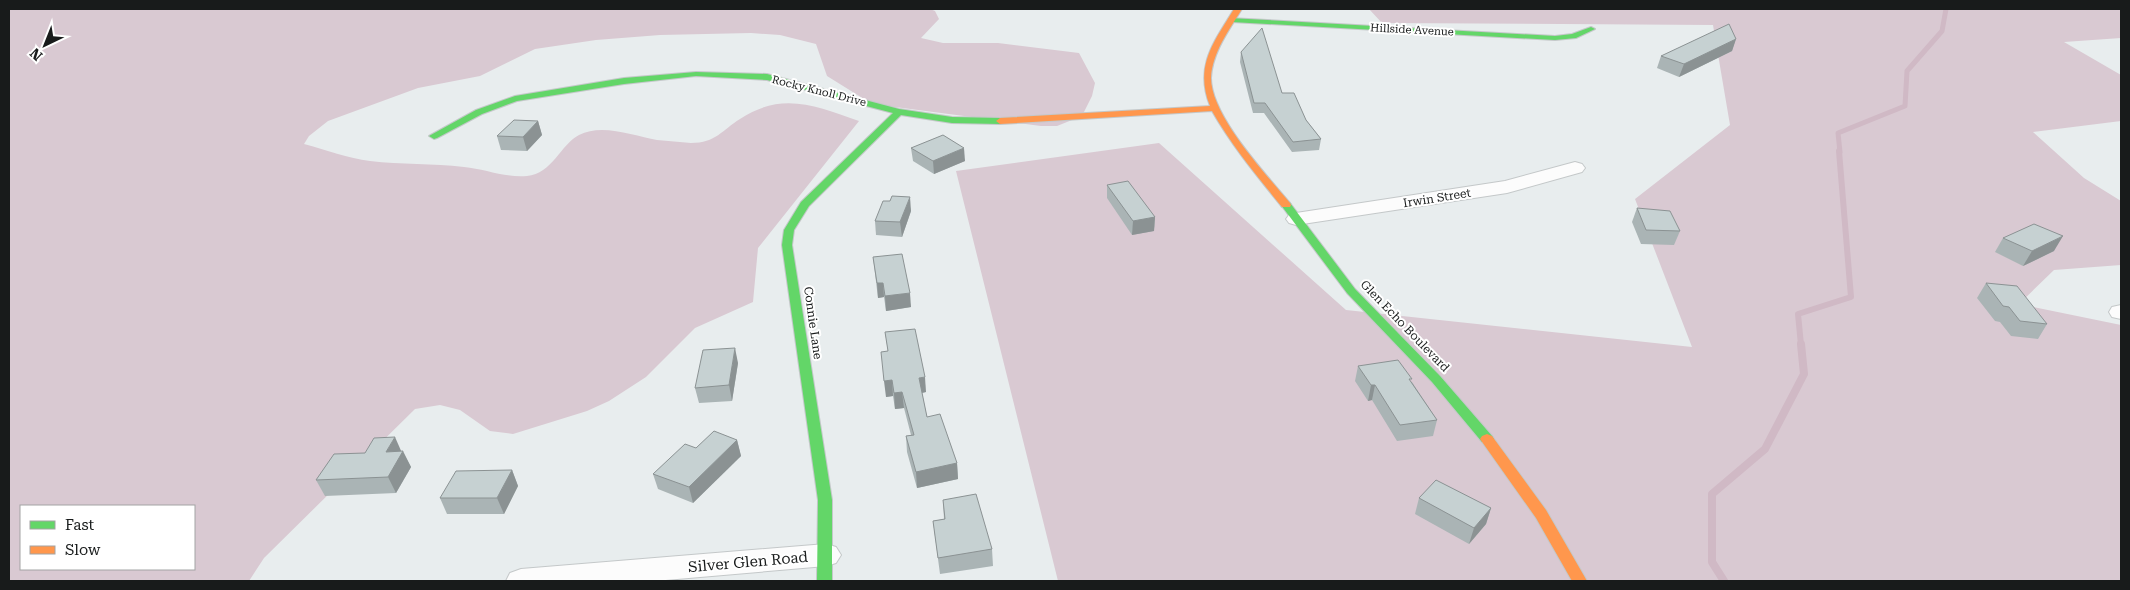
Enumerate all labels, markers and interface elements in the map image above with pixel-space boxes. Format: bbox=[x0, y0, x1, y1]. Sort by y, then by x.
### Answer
north arrow bbox=[20, 20, 70, 70]
street label: Hillside Avenue bbox=[1370, 21, 1454, 39]
text: N bbox=[27, 45, 46, 64]
street label: Rocky Knoll Drive bbox=[771, 73, 867, 109]
street label: Irwin Street bbox=[1402, 186, 1472, 210]
street label: Glen Echo Boulevard bbox=[1358, 277, 1453, 375]
street label: Connie Lane bbox=[801, 286, 825, 361]
legend bbox=[20, 505, 195, 570]
text: Fast bbox=[65, 516, 95, 534]
text: Slow bbox=[65, 541, 101, 559]
street label: Silver Glen Road bbox=[687, 548, 809, 576]

